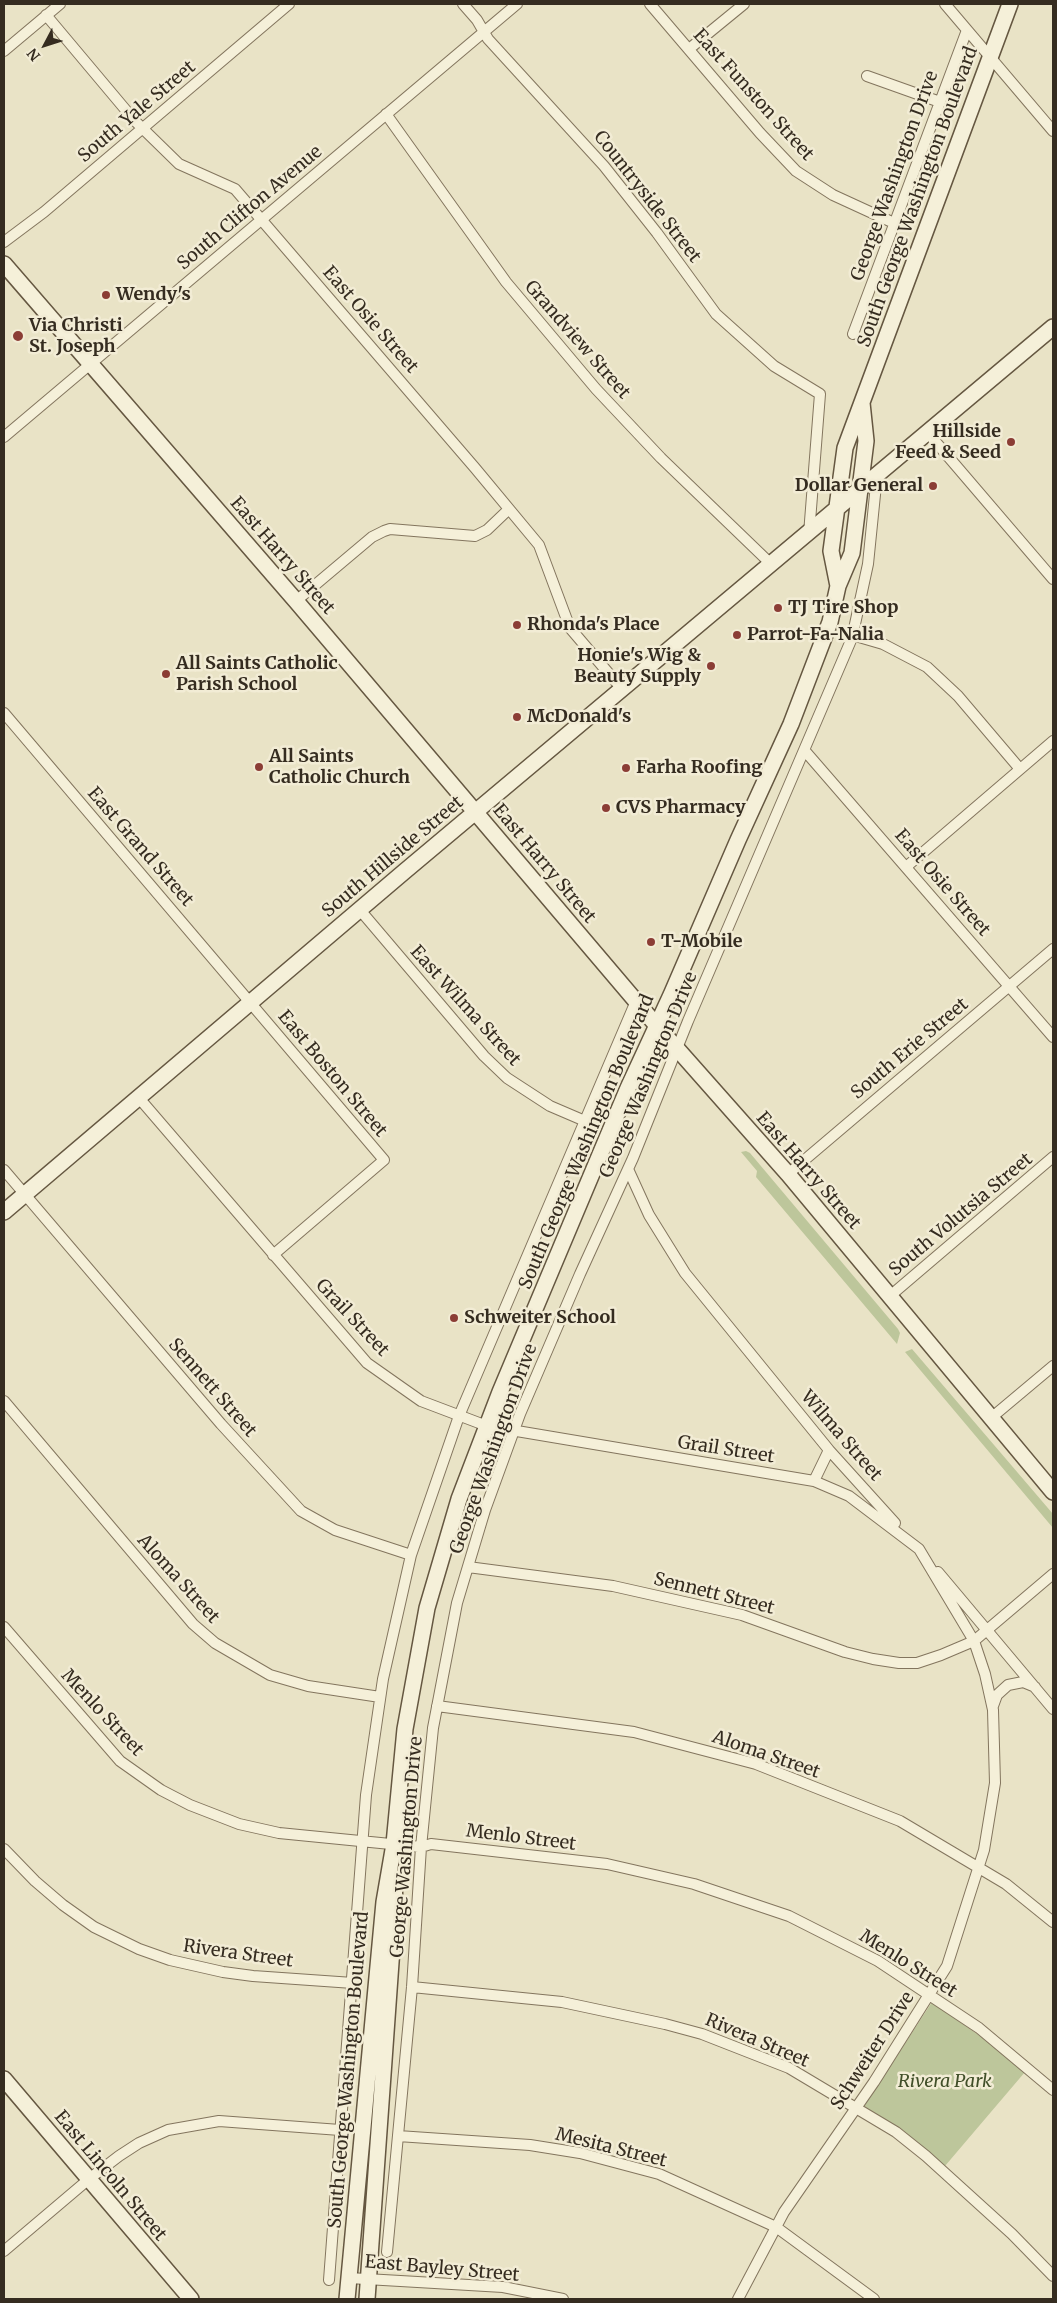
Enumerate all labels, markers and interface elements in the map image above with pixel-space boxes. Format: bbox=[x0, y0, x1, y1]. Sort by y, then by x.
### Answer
north arrow bbox=[20, 20, 70, 70]
street label: East Funston Street bbox=[688, 25, 818, 165]
street label: South George Washington Boulevard bbox=[853, 44, 983, 350]
text: N bbox=[23, 45, 44, 65]
street label: South Yale Street bbox=[74, 57, 200, 167]
street label: George Washington Drive bbox=[847, 68, 943, 284]
street label: Countryside Street bbox=[589, 127, 705, 267]
street label: South Clifton Avenue bbox=[173, 141, 327, 275]
street label: East Osie Street bbox=[318, 262, 422, 378]
street label: Grandview Street bbox=[520, 276, 634, 404]
place label: Wendy's bbox=[116, 284, 191, 306]
marker: Wendy's bbox=[100, 289, 112, 301]
place label: Via Christi St. Joseph bbox=[29, 315, 123, 358]
marker: Via Christi St. Joseph bbox=[11, 329, 25, 343]
place label: Hillside Feed & Seed bbox=[895, 421, 1001, 464]
marker: Hillside Feed & Seed bbox=[1005, 436, 1017, 448]
place label: Dollar General bbox=[795, 475, 923, 497]
marker: Dollar General bbox=[927, 480, 939, 492]
street label: East Harry Street bbox=[225, 493, 339, 619]
place label: TJ Tire Shop bbox=[788, 597, 898, 619]
marker: TJ Tire Shop bbox=[772, 602, 784, 614]
place label: Rhonda's Place bbox=[527, 614, 660, 636]
marker: Rhonda's Place bbox=[511, 619, 523, 631]
place label: Parrot-Fa-Nalia bbox=[747, 624, 884, 646]
marker: Parrot-Fa-Nalia bbox=[731, 629, 743, 641]
place label: Honie's Wig & Beauty Supply bbox=[574, 645, 701, 688]
place label: All Saints Catholic Parish School bbox=[176, 653, 338, 696]
marker: Honie's Wig & Beauty Supply bbox=[705, 660, 717, 672]
marker: All Saints Catholic Parish School bbox=[160, 668, 172, 680]
place label: McDonald's bbox=[527, 706, 631, 728]
marker: McDonald's bbox=[511, 711, 523, 723]
place label: All Saints Catholic Church bbox=[269, 746, 410, 789]
place label: Farha Roofing bbox=[636, 757, 762, 779]
marker: All Saints Catholic Church bbox=[253, 761, 265, 773]
marker: Farha Roofing bbox=[620, 762, 632, 774]
street label: East Grand Street bbox=[82, 783, 198, 911]
street label: South Hillside Street bbox=[318, 792, 468, 922]
place label: CVS Pharmacy bbox=[616, 797, 746, 819]
street label: East Harry Street bbox=[488, 800, 600, 928]
marker: CVS Pharmacy bbox=[600, 802, 612, 814]
street label: East Osie Street bbox=[890, 825, 994, 941]
place label: T-Mobile bbox=[661, 931, 743, 953]
marker: T-Mobile bbox=[645, 936, 657, 948]
street label: East Wilma Street bbox=[405, 941, 525, 1071]
street label: George Washington Drive bbox=[596, 969, 702, 1181]
street label: South George Washington Boulevard bbox=[515, 991, 659, 1293]
street label: South Erie Street bbox=[847, 994, 973, 1104]
street label: East Boston Street bbox=[273, 1006, 391, 1142]
street label: East Harry Street bbox=[751, 1108, 865, 1234]
street label: South Volutsia Street bbox=[885, 1149, 1037, 1281]
street label: Grail Street bbox=[311, 1275, 393, 1361]
place label: Schweiter School bbox=[464, 1307, 616, 1329]
marker: Schweiter School bbox=[448, 1312, 460, 1324]
street label: Sennett Street bbox=[163, 1334, 261, 1442]
street label: George Washington Drive bbox=[446, 1341, 542, 1557]
street label: Wilma Street bbox=[796, 1386, 886, 1486]
street label: Grail Street bbox=[676, 1432, 776, 1468]
street label: Aloma Street bbox=[132, 1530, 224, 1628]
street label: Sennett Street bbox=[651, 1569, 777, 1619]
street label: Menlo Street bbox=[56, 1665, 148, 1761]
street label: Aloma Street bbox=[709, 1727, 823, 1783]
street label: George Washington Drive bbox=[387, 1736, 427, 1958]
street label: Menlo Street bbox=[465, 1821, 577, 1855]
street label: South George Washington Boulevard bbox=[324, 1911, 374, 2229]
street label: Menlo Street bbox=[855, 1925, 961, 2003]
street label: Rivera Street bbox=[182, 1936, 294, 1972]
street label: Schweiter Drive bbox=[827, 1988, 919, 2114]
street label: Rivera Street bbox=[702, 2009, 812, 2073]
park label: Rivera Park bbox=[898, 2071, 992, 2093]
street label: East Lincoln Street bbox=[49, 2107, 171, 2245]
street label: Mesita Street bbox=[553, 2124, 669, 2172]
street label: East Bayley Street bbox=[364, 2251, 520, 2287]

